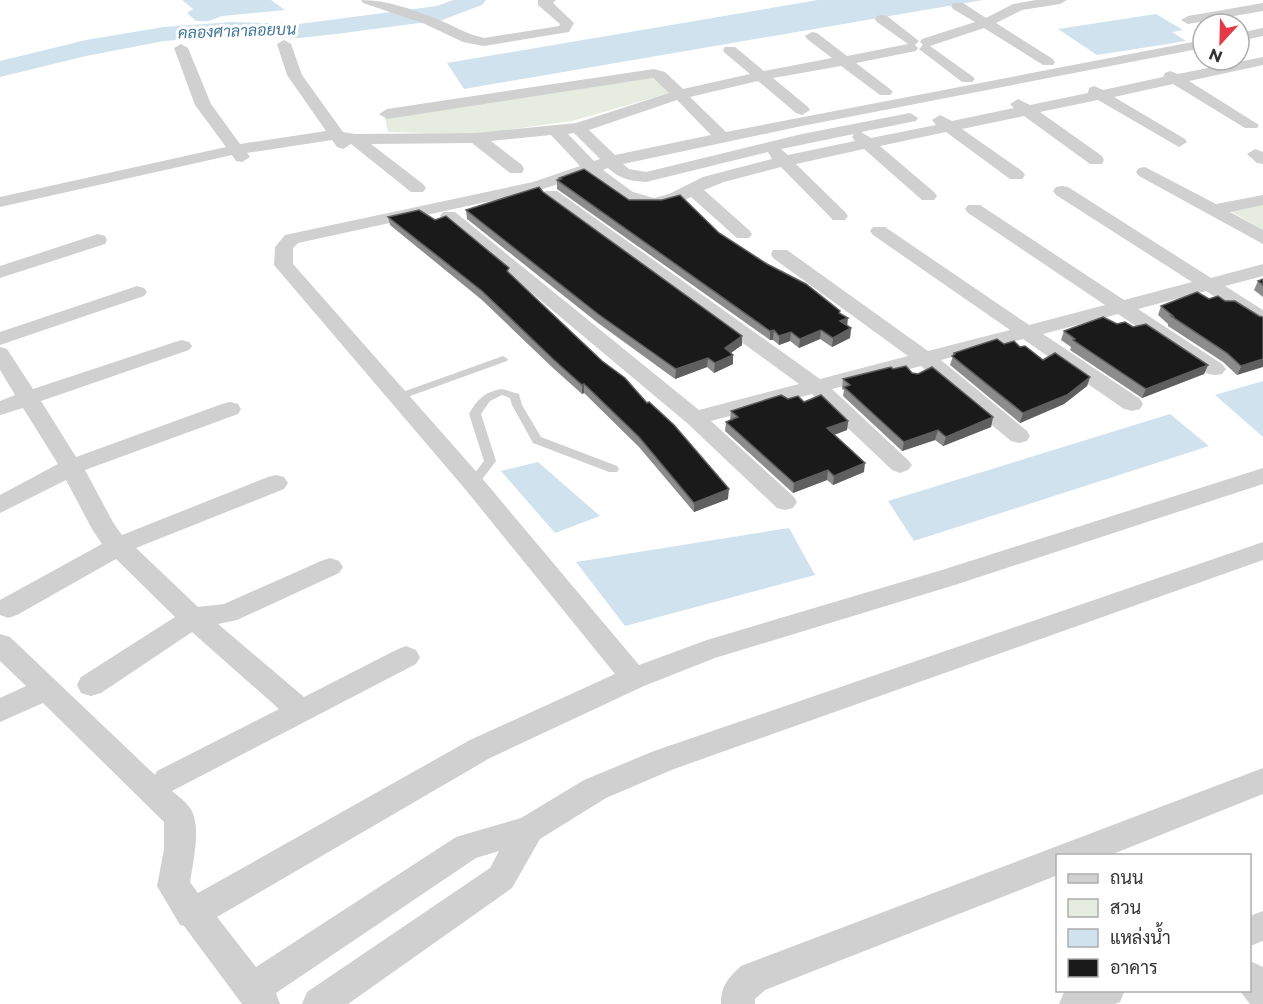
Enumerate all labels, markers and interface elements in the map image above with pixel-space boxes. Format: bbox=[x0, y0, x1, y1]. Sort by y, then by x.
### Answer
north arrow bbox=[1191, 12, 1251, 72]
water label: คลองศาลาลอยบน bbox=[178, 19, 296, 43]
text: N bbox=[1206, 44, 1225, 67]
legend bbox=[1056, 854, 1251, 992]
text: ถนน bbox=[1110, 867, 1143, 889]
text: สวน bbox=[1110, 897, 1141, 919]
text: แหล่งน้ำ bbox=[1110, 922, 1171, 949]
text: อาคาร bbox=[1110, 957, 1158, 979]

